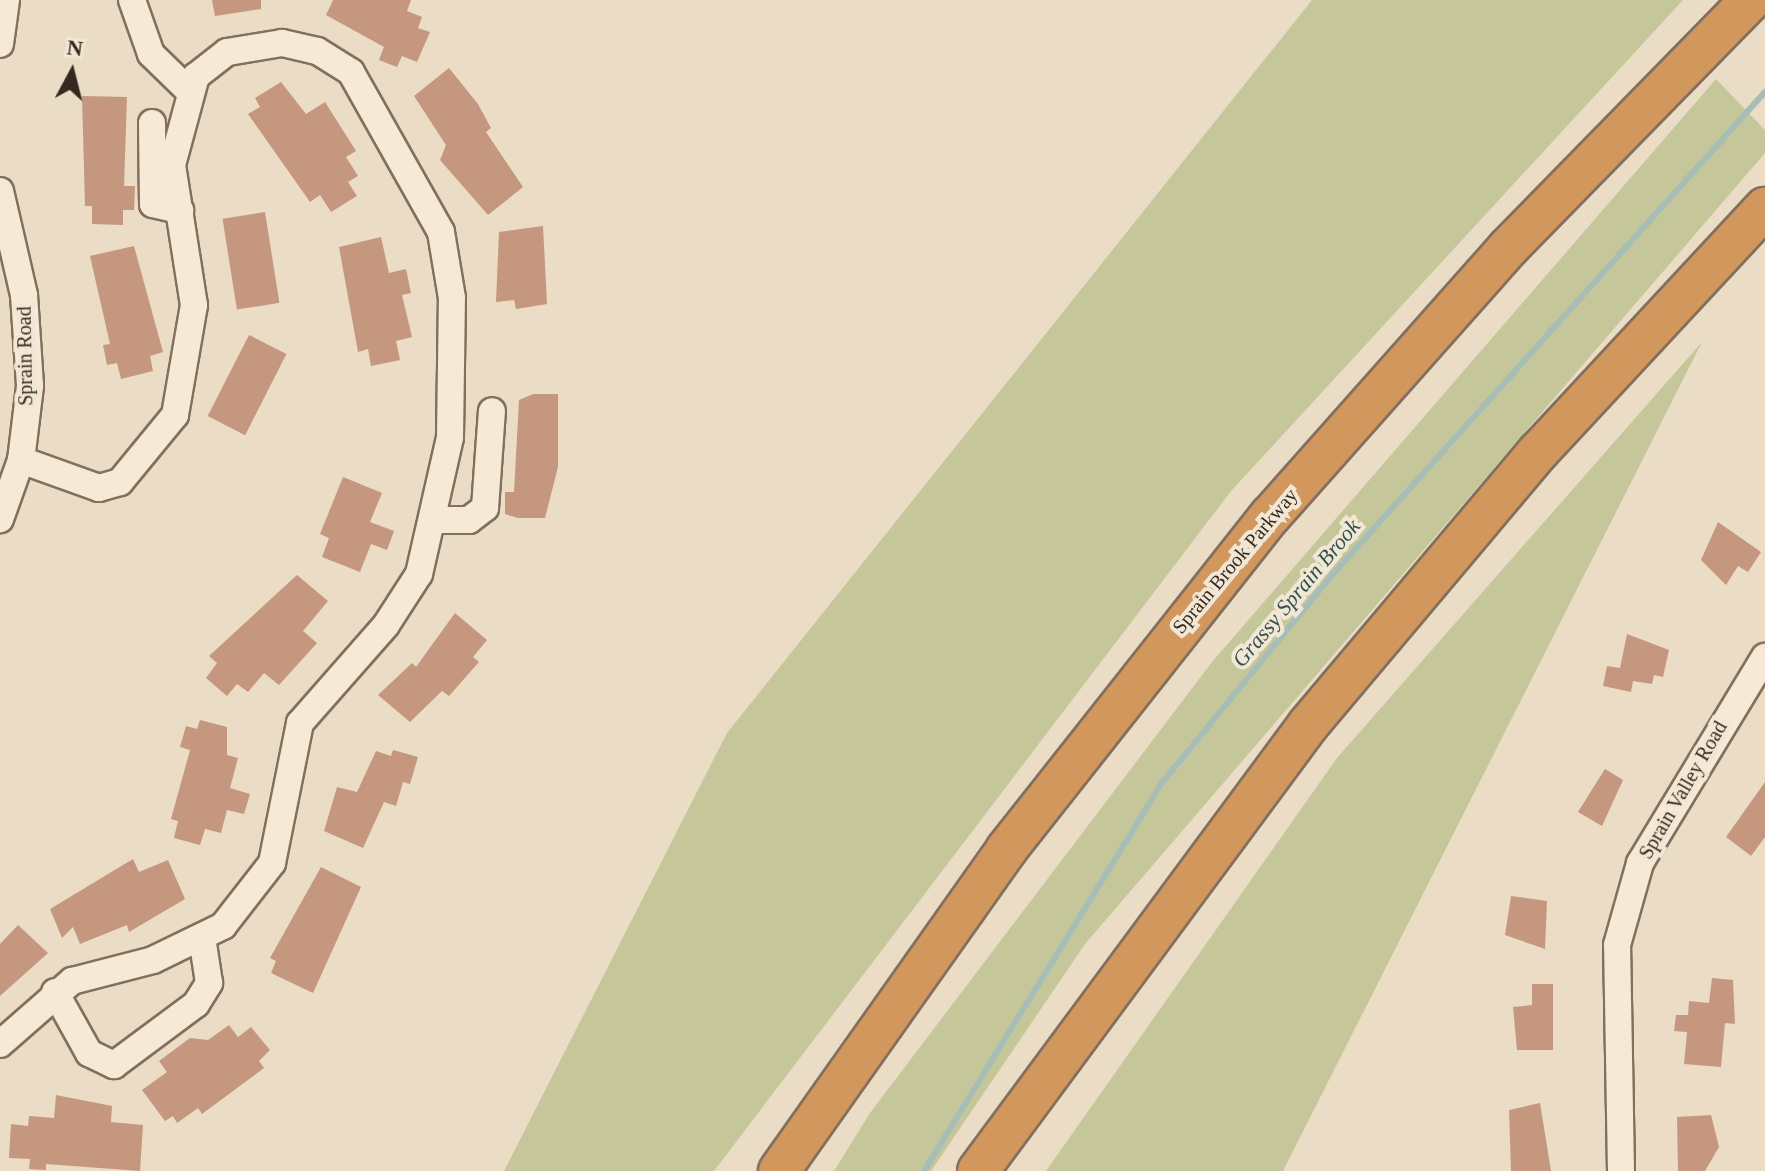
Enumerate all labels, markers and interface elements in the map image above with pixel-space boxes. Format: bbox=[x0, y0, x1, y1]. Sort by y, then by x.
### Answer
north arrow bbox=[32, 32, 112, 112]
text: N bbox=[66, 34, 84, 61]
street label: Sprain Road bbox=[12, 306, 38, 406]
street label: Sprain Brook Parkway bbox=[1167, 484, 1303, 638]
water label: Grassy Sprain Brook bbox=[1226, 514, 1366, 672]
street label: Sprain Valley Road bbox=[1634, 717, 1732, 863]

